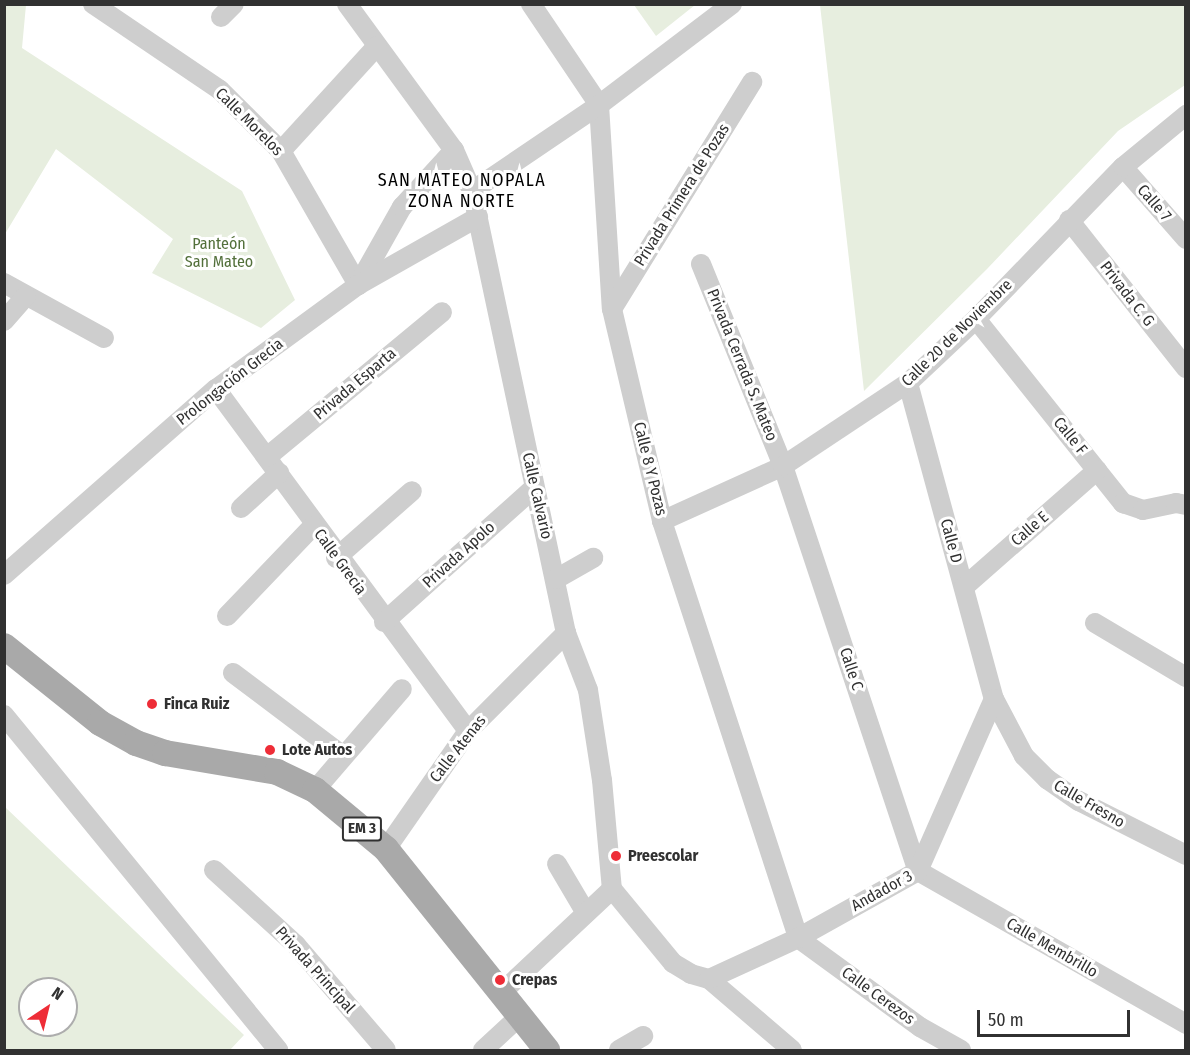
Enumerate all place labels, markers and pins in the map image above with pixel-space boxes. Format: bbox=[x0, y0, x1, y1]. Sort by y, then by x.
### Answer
place label: Finca Ruiz bbox=[164, 694, 229, 714]
marker: Finca Ruiz bbox=[145, 697, 159, 711]
place label: Lote Autos bbox=[282, 740, 352, 760]
marker: Lote Autos bbox=[263, 743, 277, 757]
place label: Preescolar bbox=[628, 846, 698, 866]
marker: Preescolar bbox=[609, 849, 623, 863]
place label: Crepas bbox=[512, 970, 557, 990]
marker: Crepas bbox=[493, 973, 507, 987]

